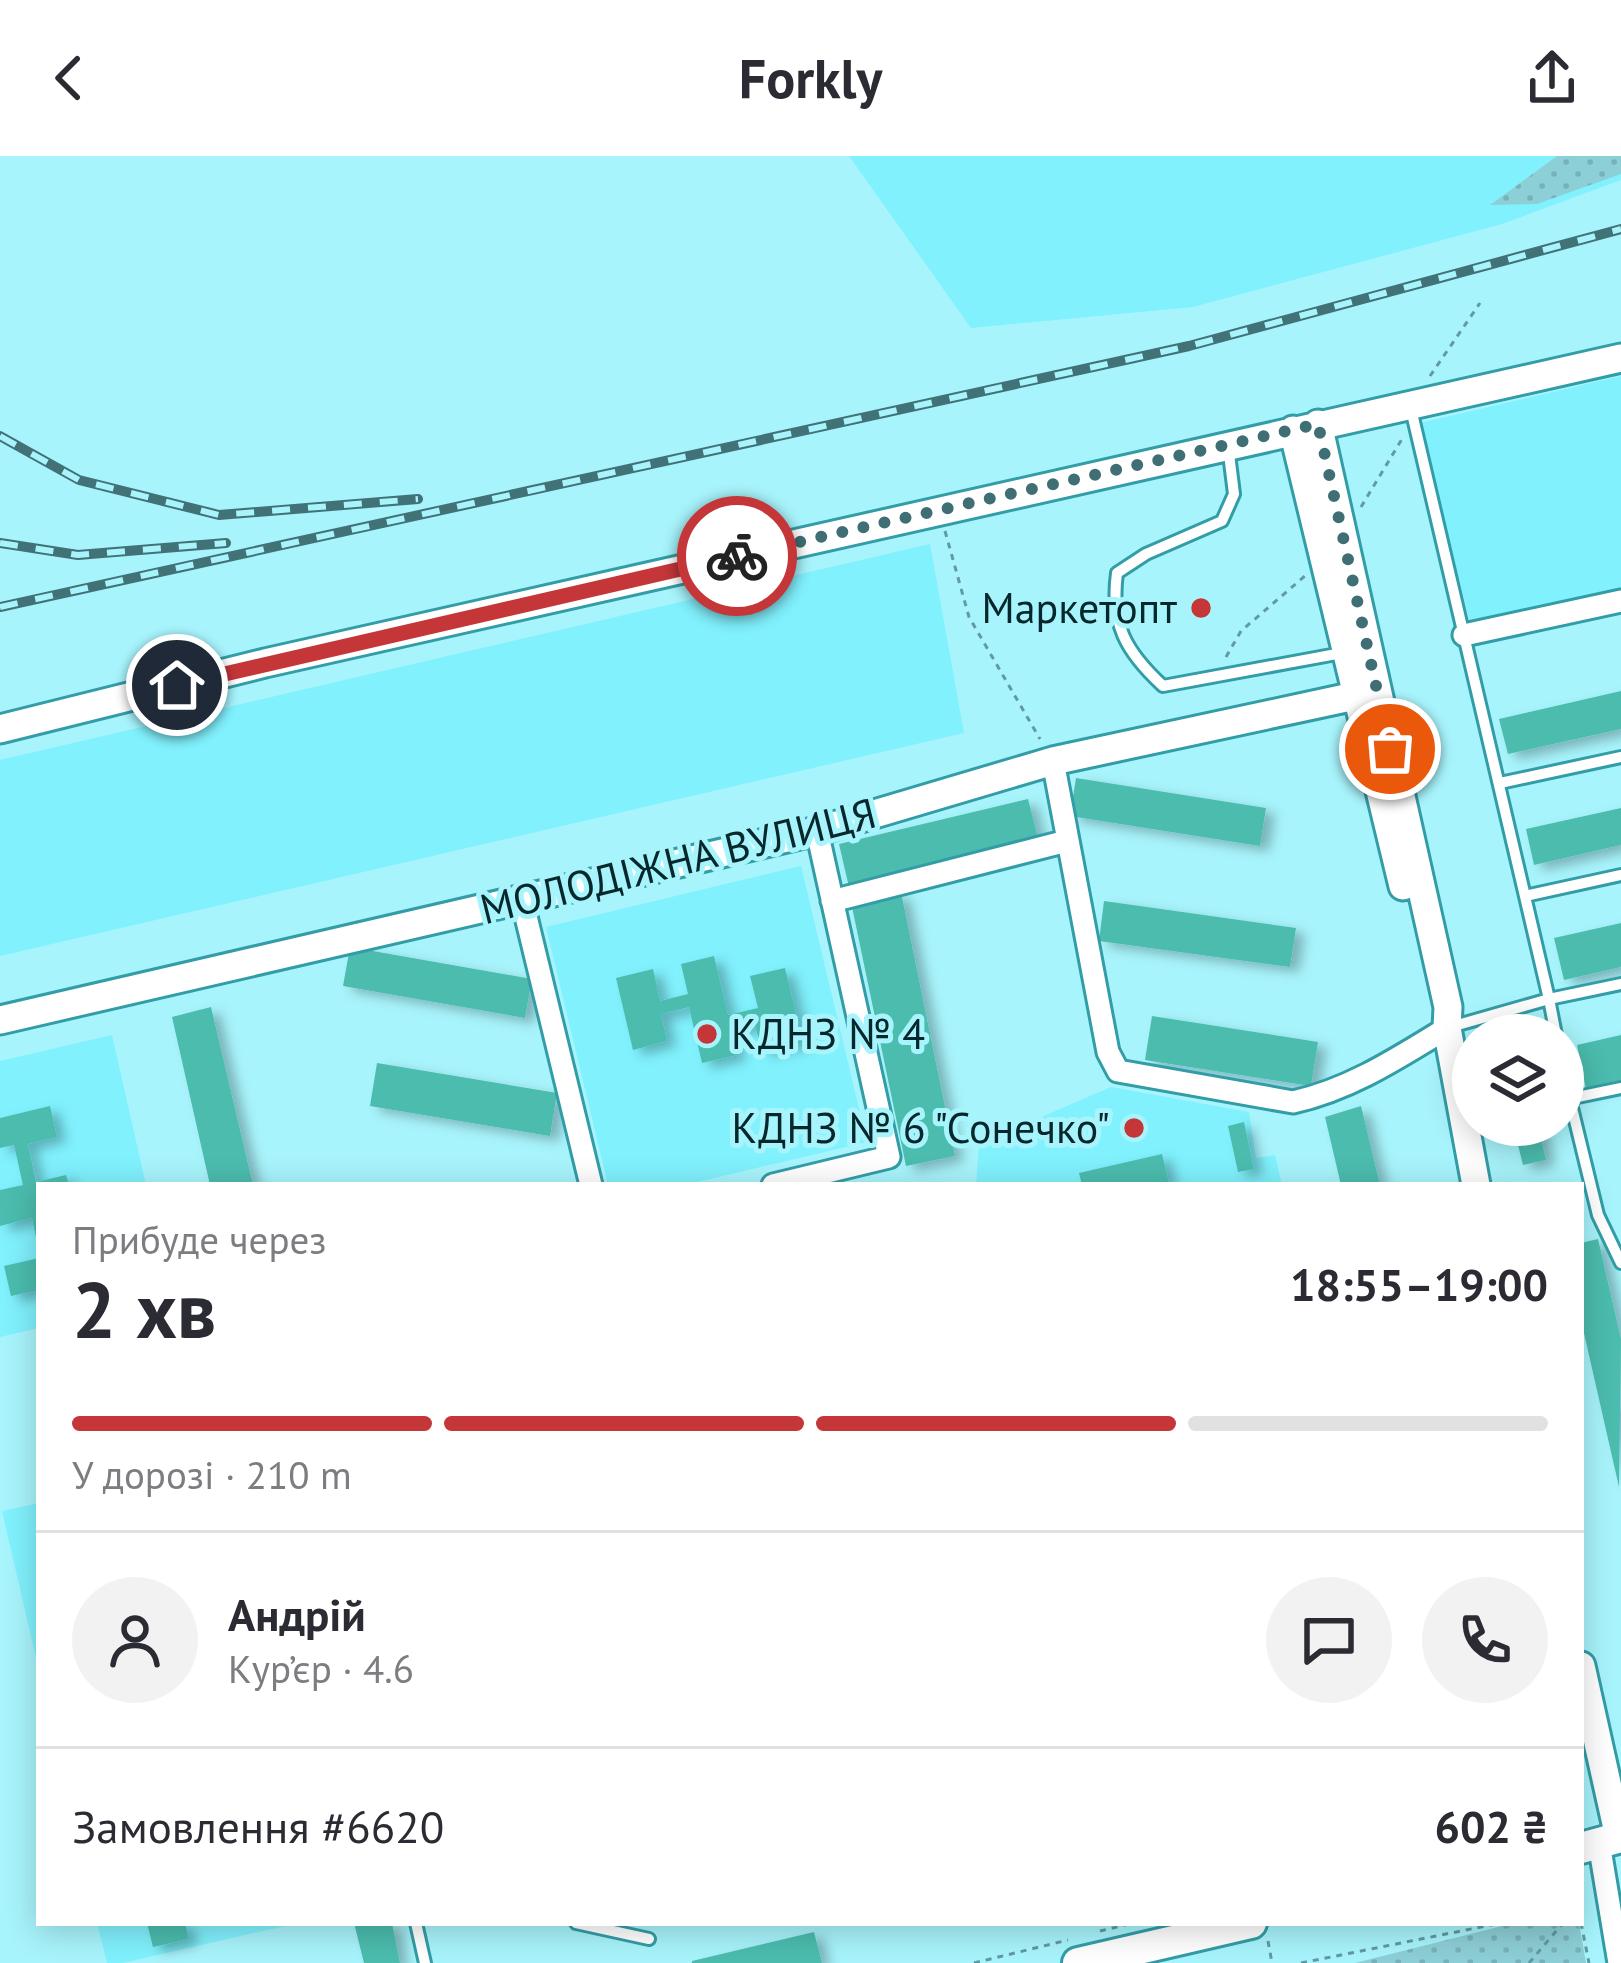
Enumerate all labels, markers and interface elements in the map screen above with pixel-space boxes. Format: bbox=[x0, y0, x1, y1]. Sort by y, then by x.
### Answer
text: Forkly bbox=[739, 43, 882, 113]
icon: back bbox=[36, 45, 102, 111]
icon: share bbox=[1519, 45, 1585, 111]
courier bbox=[677, 496, 797, 616]
icon: bike bbox=[704, 523, 770, 589]
place label: Маркетопт bbox=[982, 580, 1177, 635]
marker: Маркетопт bbox=[1188, 595, 1214, 621]
pin bbox=[126, 634, 228, 736]
icon: home bbox=[144, 652, 210, 718]
pin bbox=[1339, 698, 1441, 800]
icon: bag bbox=[1357, 716, 1423, 782]
street label: МОЛОДІЖНА ВУЛИЦЯ bbox=[474, 785, 881, 936]
place label: КДНЗ № 4 bbox=[731, 1006, 925, 1061]
map controls bbox=[1452, 1014, 1584, 1146]
button: layers bbox=[1452, 1014, 1584, 1146]
marker: КДНЗ № 4 bbox=[694, 1021, 720, 1047]
place label: КДНЗ № 6 "Сонечко" bbox=[731, 1100, 1110, 1155]
marker: КДНЗ № 6 "Сонечко" bbox=[1121, 1115, 1147, 1141]
text: Прибуде через bbox=[72, 1214, 327, 1265]
text: 18:55–19:00 bbox=[1290, 1255, 1548, 1313]
text: 2 хв bbox=[72, 1259, 216, 1360]
text: У дорозі · 210 m bbox=[72, 1449, 352, 1500]
button: person bbox=[72, 1577, 198, 1703]
button: chat bbox=[1266, 1577, 1392, 1703]
button: phone bbox=[1422, 1577, 1548, 1703]
text: Андрій bbox=[228, 1585, 366, 1643]
text: Кур’єр · 4.6 bbox=[228, 1643, 414, 1694]
text: Замовлення #6620 bbox=[72, 1797, 444, 1855]
text: 602 ₴ bbox=[1435, 1797, 1548, 1855]

